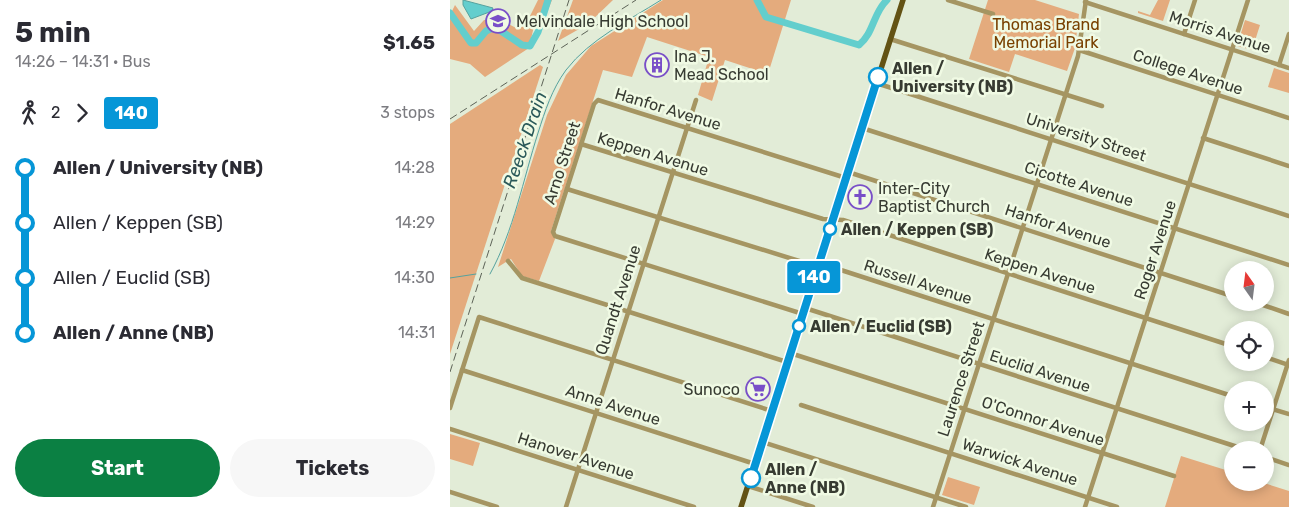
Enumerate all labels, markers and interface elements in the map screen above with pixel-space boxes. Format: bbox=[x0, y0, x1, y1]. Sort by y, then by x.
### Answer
street label: Morris Avenue bbox=[1167, 7, 1273, 57]
school or university icon: Melvindale High School bbox=[485, 8, 511, 34]
place label: Melvindale High School bbox=[516, 12, 688, 31]
park label: Thomas Brand Memorial Park bbox=[992, 15, 1100, 52]
text: 5 min bbox=[15, 16, 91, 49]
text: $1.65 bbox=[383, 31, 435, 54]
street label: College Avenue bbox=[1131, 45, 1245, 99]
place label: Ina J. Mead School bbox=[674, 47, 769, 84]
text: 14:26 – 14:31 · Bus bbox=[15, 52, 151, 71]
building icon: Ina J. Mead School bbox=[644, 52, 670, 78]
place label: Allen / University (NB) bbox=[892, 59, 1013, 96]
marker: Allen / University (NB) bbox=[868, 67, 888, 87]
street label: Hanfor Avenue bbox=[612, 84, 724, 134]
water label: Reeck Drain bbox=[498, 89, 552, 191]
icon: walk bbox=[15, 99, 43, 127]
icon: forward bbox=[68, 99, 96, 127]
text: 140 bbox=[114, 102, 148, 124]
text: 2 bbox=[51, 103, 60, 122]
text: 3 stops bbox=[380, 103, 435, 122]
street label: University Street bbox=[1023, 109, 1149, 165]
street label: Arno Street bbox=[540, 119, 584, 207]
street label: Keppen Avenue bbox=[595, 128, 711, 180]
text: Allen / University (NB) bbox=[53, 156, 263, 179]
street label: Cicotte Avenue bbox=[1022, 157, 1136, 211]
text: 14:28 bbox=[395, 158, 435, 177]
place label: Inter-City Baptist Church bbox=[878, 179, 990, 216]
church icon: Inter-City Baptist Church bbox=[847, 184, 873, 210]
street label: Roger Avenue bbox=[1130, 198, 1180, 302]
street label: Hanfor Avenue bbox=[1003, 200, 1113, 252]
text: Allen / Keppen (SB) bbox=[53, 211, 223, 234]
text: 14:29 bbox=[395, 213, 435, 232]
place label: Allen / Keppen (SB) bbox=[841, 220, 993, 239]
marker: Allen / Keppen (SB) bbox=[823, 222, 837, 236]
street label: Quandt Avenue bbox=[591, 243, 645, 357]
street label: Keppen Avenue bbox=[982, 244, 1098, 298]
street label: Russell Avenue bbox=[861, 256, 975, 308]
line badge: 140 bbox=[785, 261, 843, 293]
north arrow bbox=[1224, 261, 1274, 311]
map controls bbox=[1224, 261, 1274, 491]
text: Allen / Euclid (SB) bbox=[53, 266, 211, 289]
text: 140 bbox=[797, 266, 831, 288]
text: 14:30 bbox=[394, 268, 435, 287]
place label: Allen / Euclid (SB) bbox=[810, 317, 952, 336]
marker: Allen / Euclid (SB) bbox=[792, 319, 806, 333]
street label: Laurence Street bbox=[933, 319, 989, 439]
text: Allen / Anne (NB) bbox=[53, 321, 214, 344]
button: locate bbox=[1224, 321, 1274, 371]
text: 14:31 bbox=[398, 323, 435, 342]
street label: Euclid Avenue bbox=[987, 346, 1093, 396]
supermarket icon: Sunoco bbox=[745, 376, 771, 402]
place label: Sunoco bbox=[684, 380, 740, 399]
street label: Anne Avenue bbox=[563, 381, 663, 429]
button: + bbox=[1224, 381, 1274, 431]
street label: O'Connor Avenue bbox=[979, 392, 1107, 450]
street label: Hanover Avenue bbox=[515, 428, 637, 484]
street label: Warwick Avenue bbox=[960, 434, 1080, 490]
button: Start bbox=[15, 439, 220, 497]
button: Tickets bbox=[230, 439, 435, 497]
button: − bbox=[1224, 441, 1274, 491]
place label: Allen / Anne (NB) bbox=[765, 460, 845, 497]
marker: Allen / Anne (NB) bbox=[741, 468, 761, 488]

